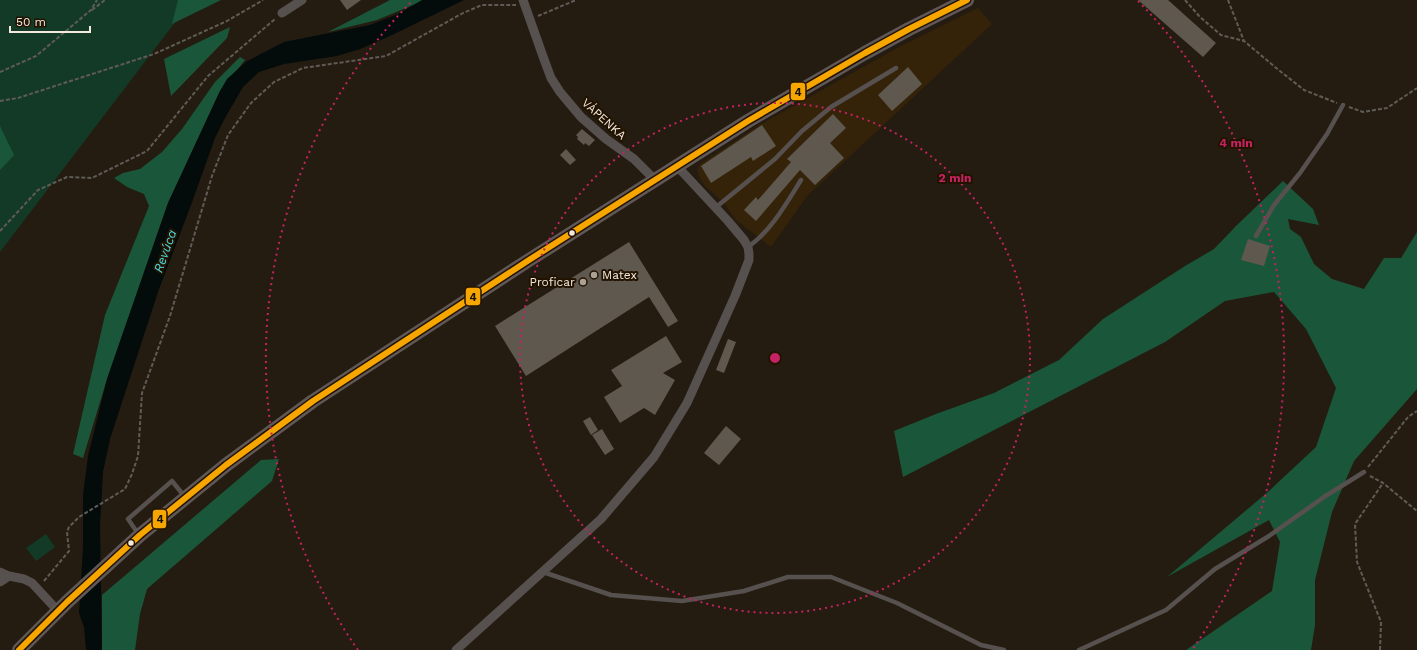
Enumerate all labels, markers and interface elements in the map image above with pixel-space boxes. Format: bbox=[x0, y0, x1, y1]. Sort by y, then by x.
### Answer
scale bar bbox=[10, 8, 90, 34]
text: 50 m bbox=[16, 15, 46, 29]
line badge: 4 bbox=[790, 82, 806, 101]
text: 4 bbox=[794, 86, 802, 99]
street label: VÁPENKA bbox=[579, 96, 629, 143]
text: 4 min bbox=[1219, 136, 1253, 150]
text: 2 min bbox=[939, 171, 971, 185]
water label: Revúca bbox=[150, 228, 180, 274]
unlabelled marker bbox=[567, 228, 577, 238]
place label: Matex bbox=[602, 268, 637, 282]
marker: Matex bbox=[589, 270, 599, 280]
place label: Proficar bbox=[530, 275, 575, 289]
marker: Proficar bbox=[578, 277, 588, 287]
line badge: 4 bbox=[465, 287, 481, 306]
text: 4 bbox=[469, 291, 477, 304]
centre of rings bbox=[768, 351, 782, 365]
line badge: 4 bbox=[152, 509, 167, 529]
text: 4 bbox=[156, 513, 164, 526]
unlabelled marker bbox=[126, 538, 136, 548]

